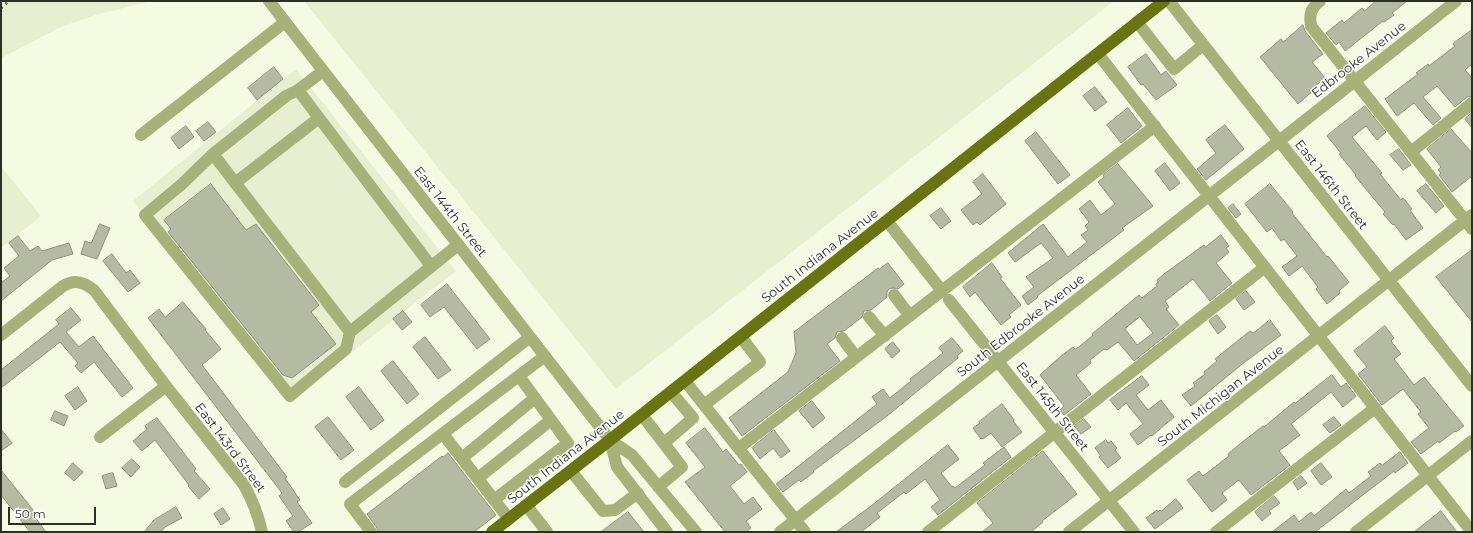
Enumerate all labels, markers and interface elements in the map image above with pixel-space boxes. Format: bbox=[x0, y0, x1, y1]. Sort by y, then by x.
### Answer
street label: Edbrooke Avenue bbox=[1309, 18, 1409, 102]
street label: East 146th Street bbox=[1291, 137, 1371, 233]
street label: East 144th Street bbox=[410, 164, 490, 260]
street label: South Indiana Avenue bbox=[758, 206, 882, 306]
street label: South Edbrooke Avenue bbox=[954, 271, 1088, 381]
street label: South Michigan Avenue bbox=[1155, 342, 1287, 450]
street label: East 145th Street bbox=[1012, 359, 1092, 455]
street label: East 143rd Street bbox=[191, 400, 269, 496]
street label: South Indiana Avenue bbox=[504, 407, 628, 507]
scale bar bbox=[10, 499, 98, 525]
text: 50 m bbox=[15, 506, 46, 521]

